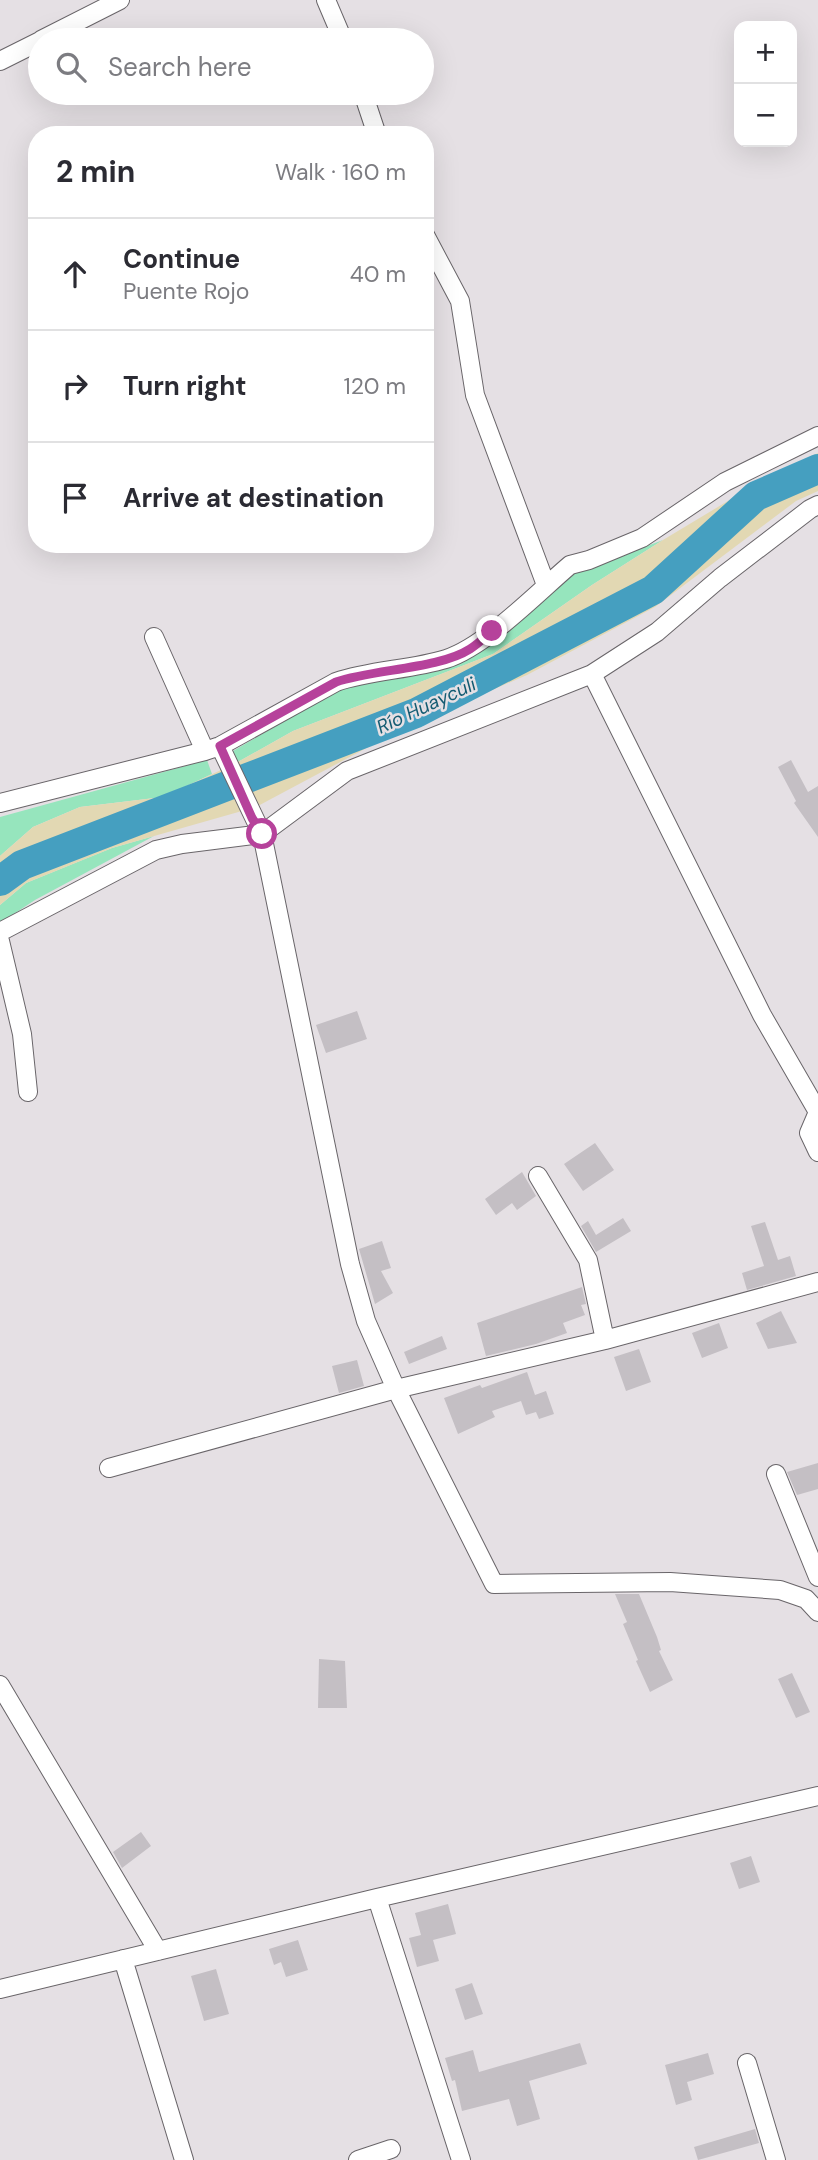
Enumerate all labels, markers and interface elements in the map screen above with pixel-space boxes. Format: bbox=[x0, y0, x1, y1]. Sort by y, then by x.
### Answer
map controls bbox=[734, 21, 797, 147]
button: + bbox=[734, 21, 797, 84]
search box bbox=[28, 28, 434, 105]
icon: search bbox=[52, 48, 90, 86]
text: Search here bbox=[108, 50, 251, 84]
button: − bbox=[734, 84, 797, 147]
text: 2 min bbox=[56, 152, 135, 191]
text: Walk · 160 m bbox=[275, 157, 406, 187]
text: Continue bbox=[123, 242, 240, 276]
icon: ahead bbox=[56, 255, 94, 293]
text: 40 m bbox=[350, 259, 406, 289]
text: Puente Rojo bbox=[123, 276, 250, 306]
icon: right bbox=[56, 367, 94, 405]
text: Turn right bbox=[123, 369, 247, 403]
text: 120 m bbox=[343, 371, 406, 401]
icon: arrive bbox=[56, 479, 94, 517]
text: Arrive at destination bbox=[123, 481, 384, 515]
route end bbox=[476, 615, 507, 646]
water label: Río Huayculi bbox=[372, 671, 480, 739]
route start bbox=[246, 818, 277, 849]

